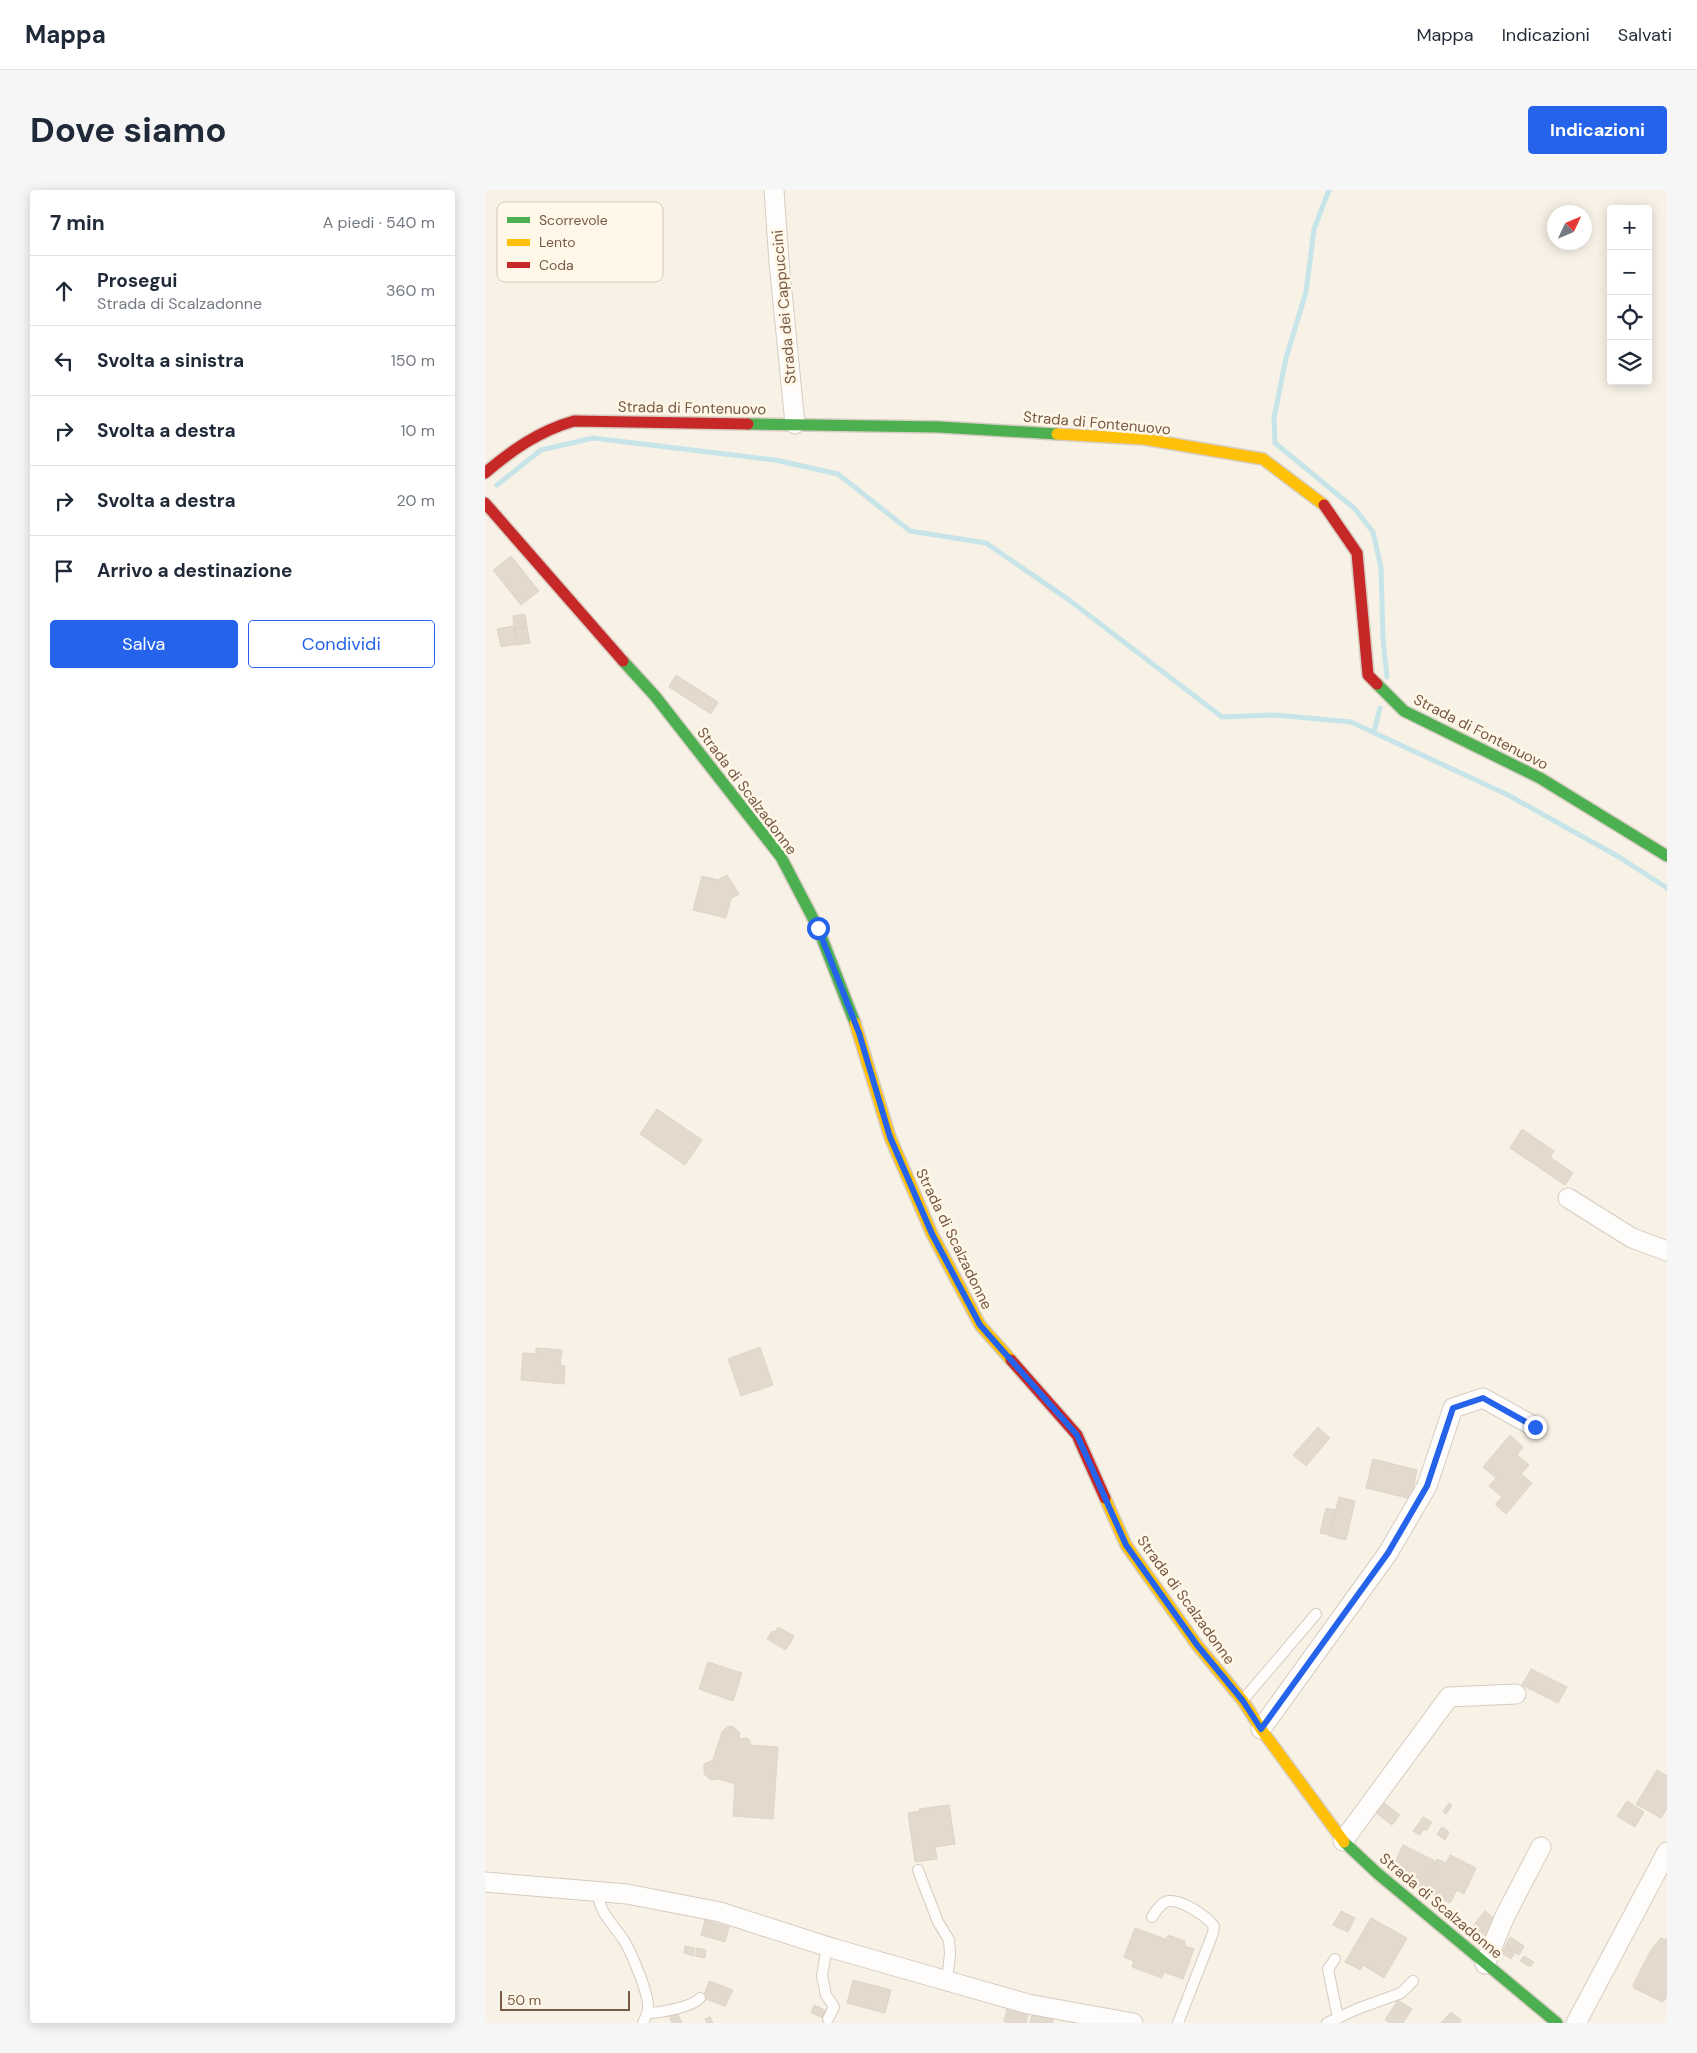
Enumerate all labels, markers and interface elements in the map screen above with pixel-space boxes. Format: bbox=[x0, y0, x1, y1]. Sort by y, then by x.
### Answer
text: Mappa bbox=[25, 19, 106, 50]
text: Mappa bbox=[1416, 23, 1474, 47]
text: Indicazioni bbox=[1502, 23, 1590, 47]
text: Salvati bbox=[1618, 23, 1672, 47]
button: Indicazioni bbox=[1528, 106, 1667, 154]
text: Dove siamo bbox=[30, 107, 227, 153]
legend bbox=[497, 202, 663, 282]
north arrow bbox=[1547, 205, 1592, 250]
map controls bbox=[1607, 205, 1652, 385]
button: + bbox=[1607, 205, 1652, 250]
text: 7 min bbox=[50, 209, 105, 237]
text: Scorrevole bbox=[539, 211, 608, 229]
text: A piedi · 540 m bbox=[323, 212, 435, 233]
street label: Strada dei Cappuccini bbox=[767, 229, 801, 385]
text: Lento bbox=[539, 233, 576, 251]
button: − bbox=[1607, 250, 1652, 295]
text: Coda bbox=[539, 256, 574, 274]
text: Prosegui bbox=[97, 268, 177, 293]
icon: ahead bbox=[50, 277, 78, 305]
text: 360 m bbox=[386, 280, 435, 301]
text: Strada di Scalzadonne bbox=[97, 293, 262, 314]
button: locate bbox=[1607, 295, 1652, 340]
button: layers bbox=[1607, 340, 1652, 385]
icon: left bbox=[50, 347, 78, 375]
text: Svolta a sinistra bbox=[97, 348, 244, 373]
text: 150 m bbox=[391, 350, 435, 371]
street label: Strada di Fontenuovo bbox=[618, 397, 766, 419]
street label: Strada di Fontenuovo bbox=[1022, 407, 1172, 439]
icon: right bbox=[50, 417, 78, 445]
text: Svolta a destra bbox=[97, 418, 236, 443]
text: 10 m bbox=[401, 420, 435, 441]
icon: right bbox=[50, 487, 78, 515]
text: Svolta a destra bbox=[97, 488, 236, 513]
text: 20 m bbox=[396, 490, 435, 511]
icon: arrive bbox=[50, 557, 78, 585]
text: Arrivo a destinazione bbox=[97, 558, 292, 583]
button: Salva bbox=[50, 620, 238, 668]
button: Condividi bbox=[248, 620, 435, 668]
street label: Strada di Fontenuovo bbox=[1410, 689, 1552, 775]
street label: Strada di Scalzadonne bbox=[692, 723, 802, 859]
route start bbox=[807, 917, 830, 940]
street label: Strada di Scalzadonne bbox=[911, 1165, 997, 1313]
route end bbox=[1524, 1416, 1547, 1439]
street label: Strada di Scalzadonne bbox=[1132, 1532, 1240, 1668]
street label: Strada di Scalzadonne bbox=[1375, 1849, 1507, 1963]
scale bar bbox=[500, 1988, 630, 2011]
text: 50 m bbox=[507, 1991, 541, 2009]

